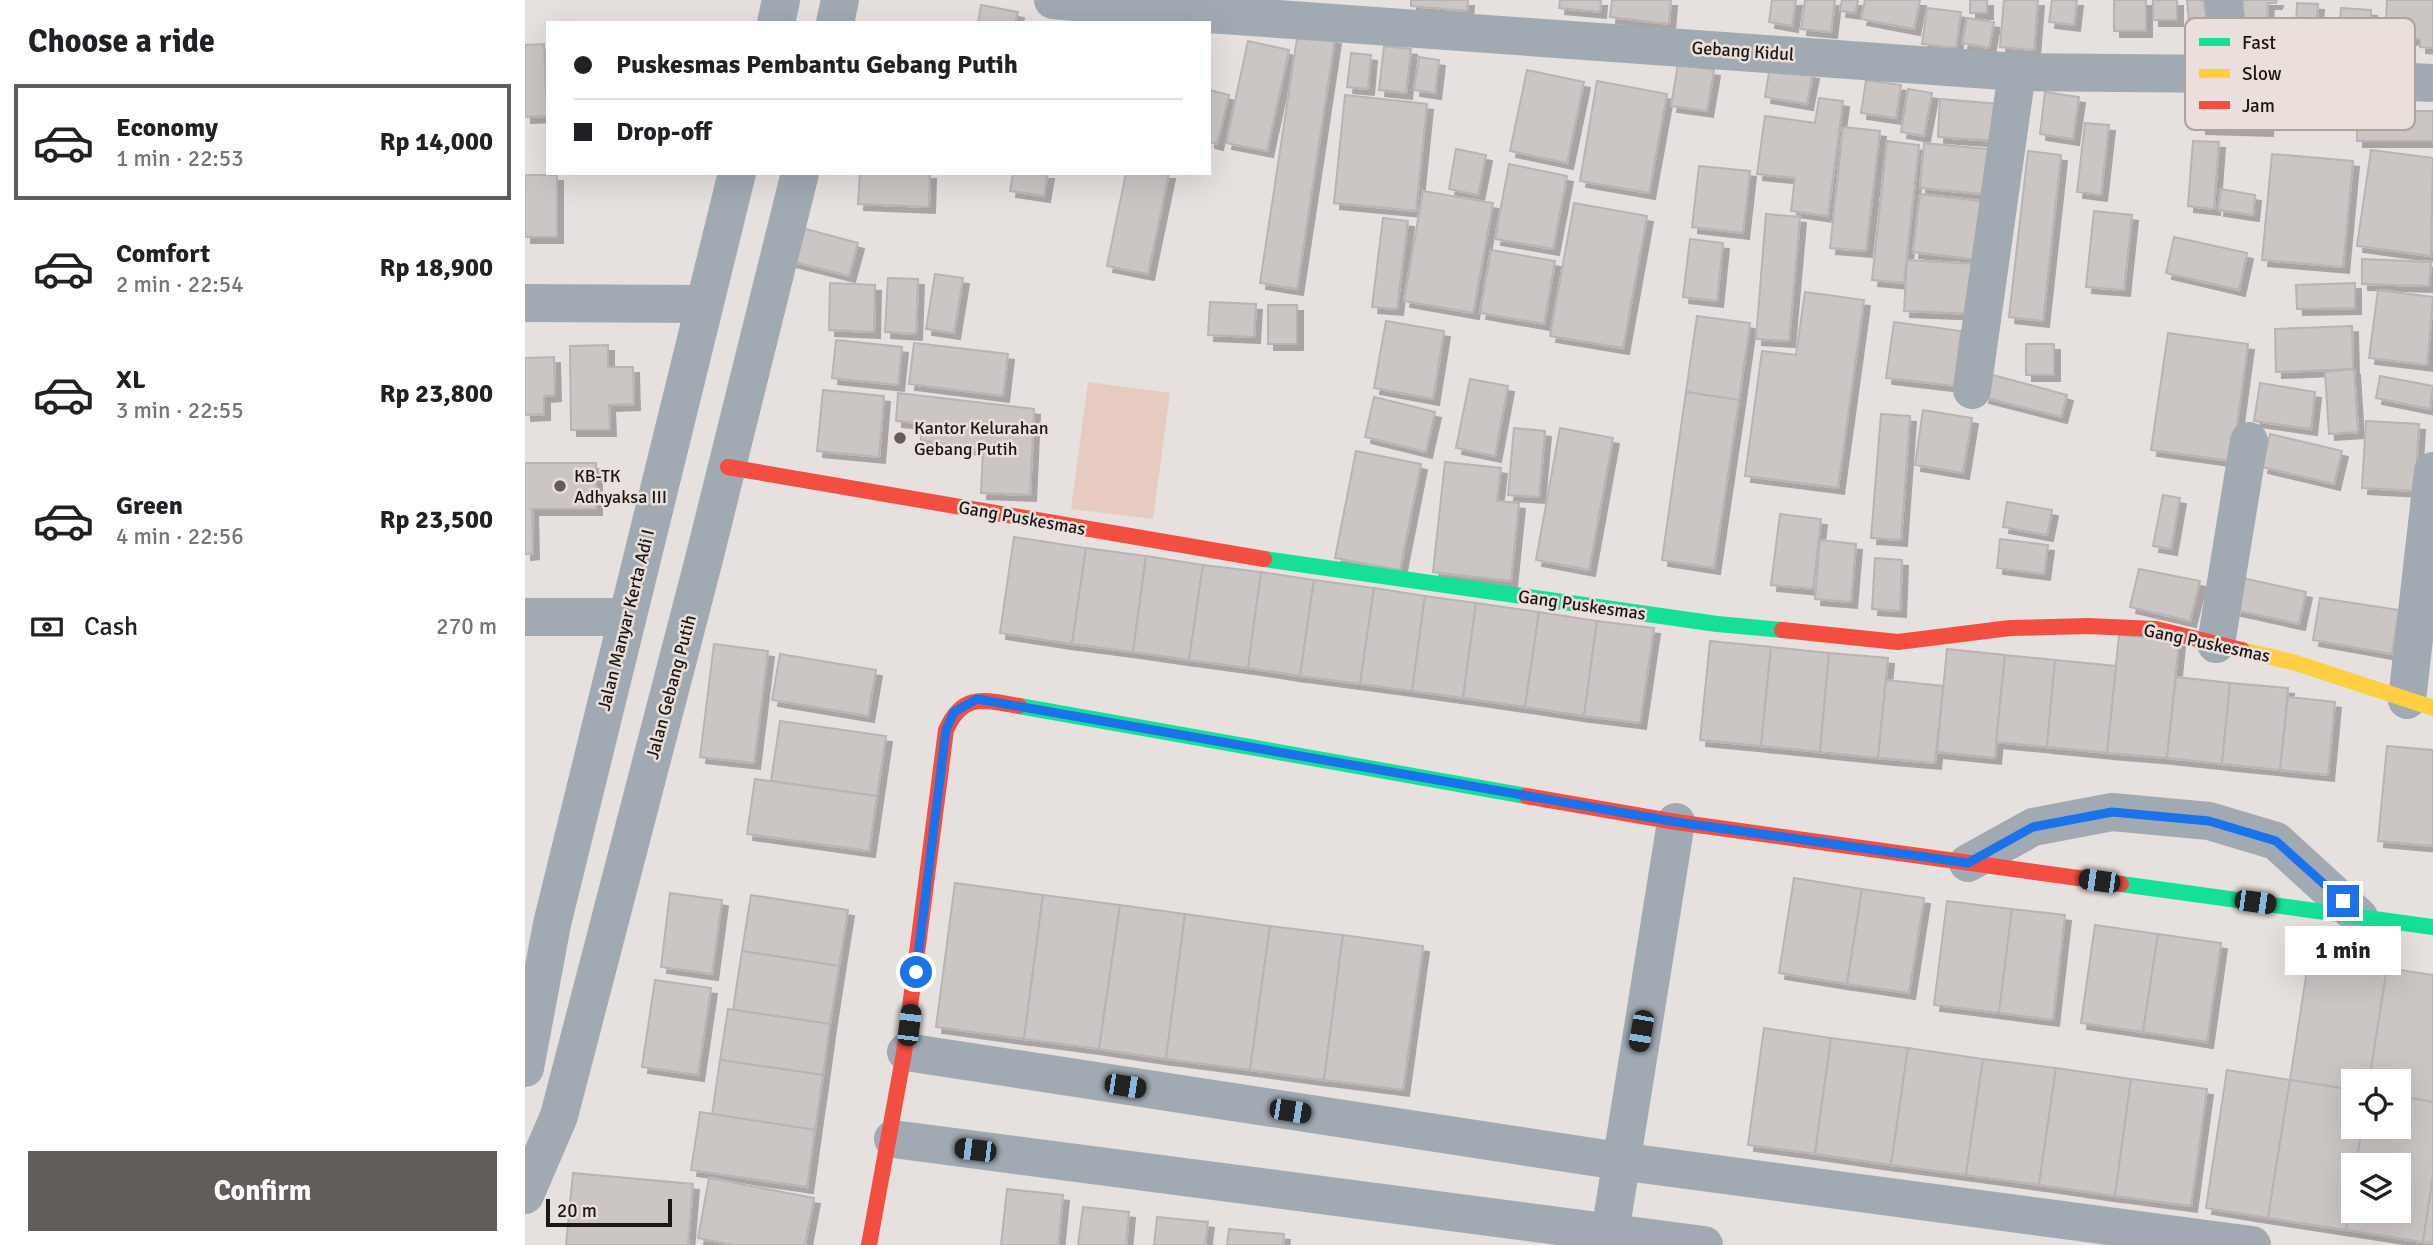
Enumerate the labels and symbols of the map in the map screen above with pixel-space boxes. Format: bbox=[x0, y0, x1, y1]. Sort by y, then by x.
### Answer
legend bbox=[2185, 18, 2415, 130]
text: Fast bbox=[2242, 31, 2276, 55]
street label: Gebang Kidul bbox=[1691, 36, 1795, 66]
text: Slow bbox=[2242, 62, 2282, 86]
text: Jam bbox=[2242, 94, 2275, 118]
place label: Kantor Kelurahan Gebang Putih bbox=[914, 417, 1048, 460]
marker: Kantor Kelurahan Gebang Putih bbox=[892, 430, 908, 446]
place label: KB-TK Adhyaksa III bbox=[574, 465, 667, 508]
marker: KB-TK Adhyaksa III bbox=[552, 478, 568, 494]
street label: Gang Puskesmas bbox=[957, 496, 1087, 540]
street label: Jalan Manyar Kerta Adi I bbox=[593, 527, 659, 713]
street label: Gang Puskesmas bbox=[1517, 585, 1647, 625]
street label: Jalan Gebang Putih bbox=[641, 612, 701, 762]
street label: Gang Puskesmas bbox=[2142, 619, 2272, 667]
car bbox=[2077, 868, 2122, 894]
route end bbox=[2327, 885, 2359, 917]
car bbox=[2233, 889, 2278, 915]
callout: 1 min bbox=[2285, 926, 2401, 974]
route start bbox=[900, 956, 932, 988]
car bbox=[897, 1003, 922, 1047]
car bbox=[1628, 1008, 1655, 1054]
car bbox=[1103, 1072, 1148, 1100]
car bbox=[1268, 1097, 1313, 1125]
car bbox=[953, 1137, 998, 1163]
scale bar bbox=[546, 1196, 672, 1228]

